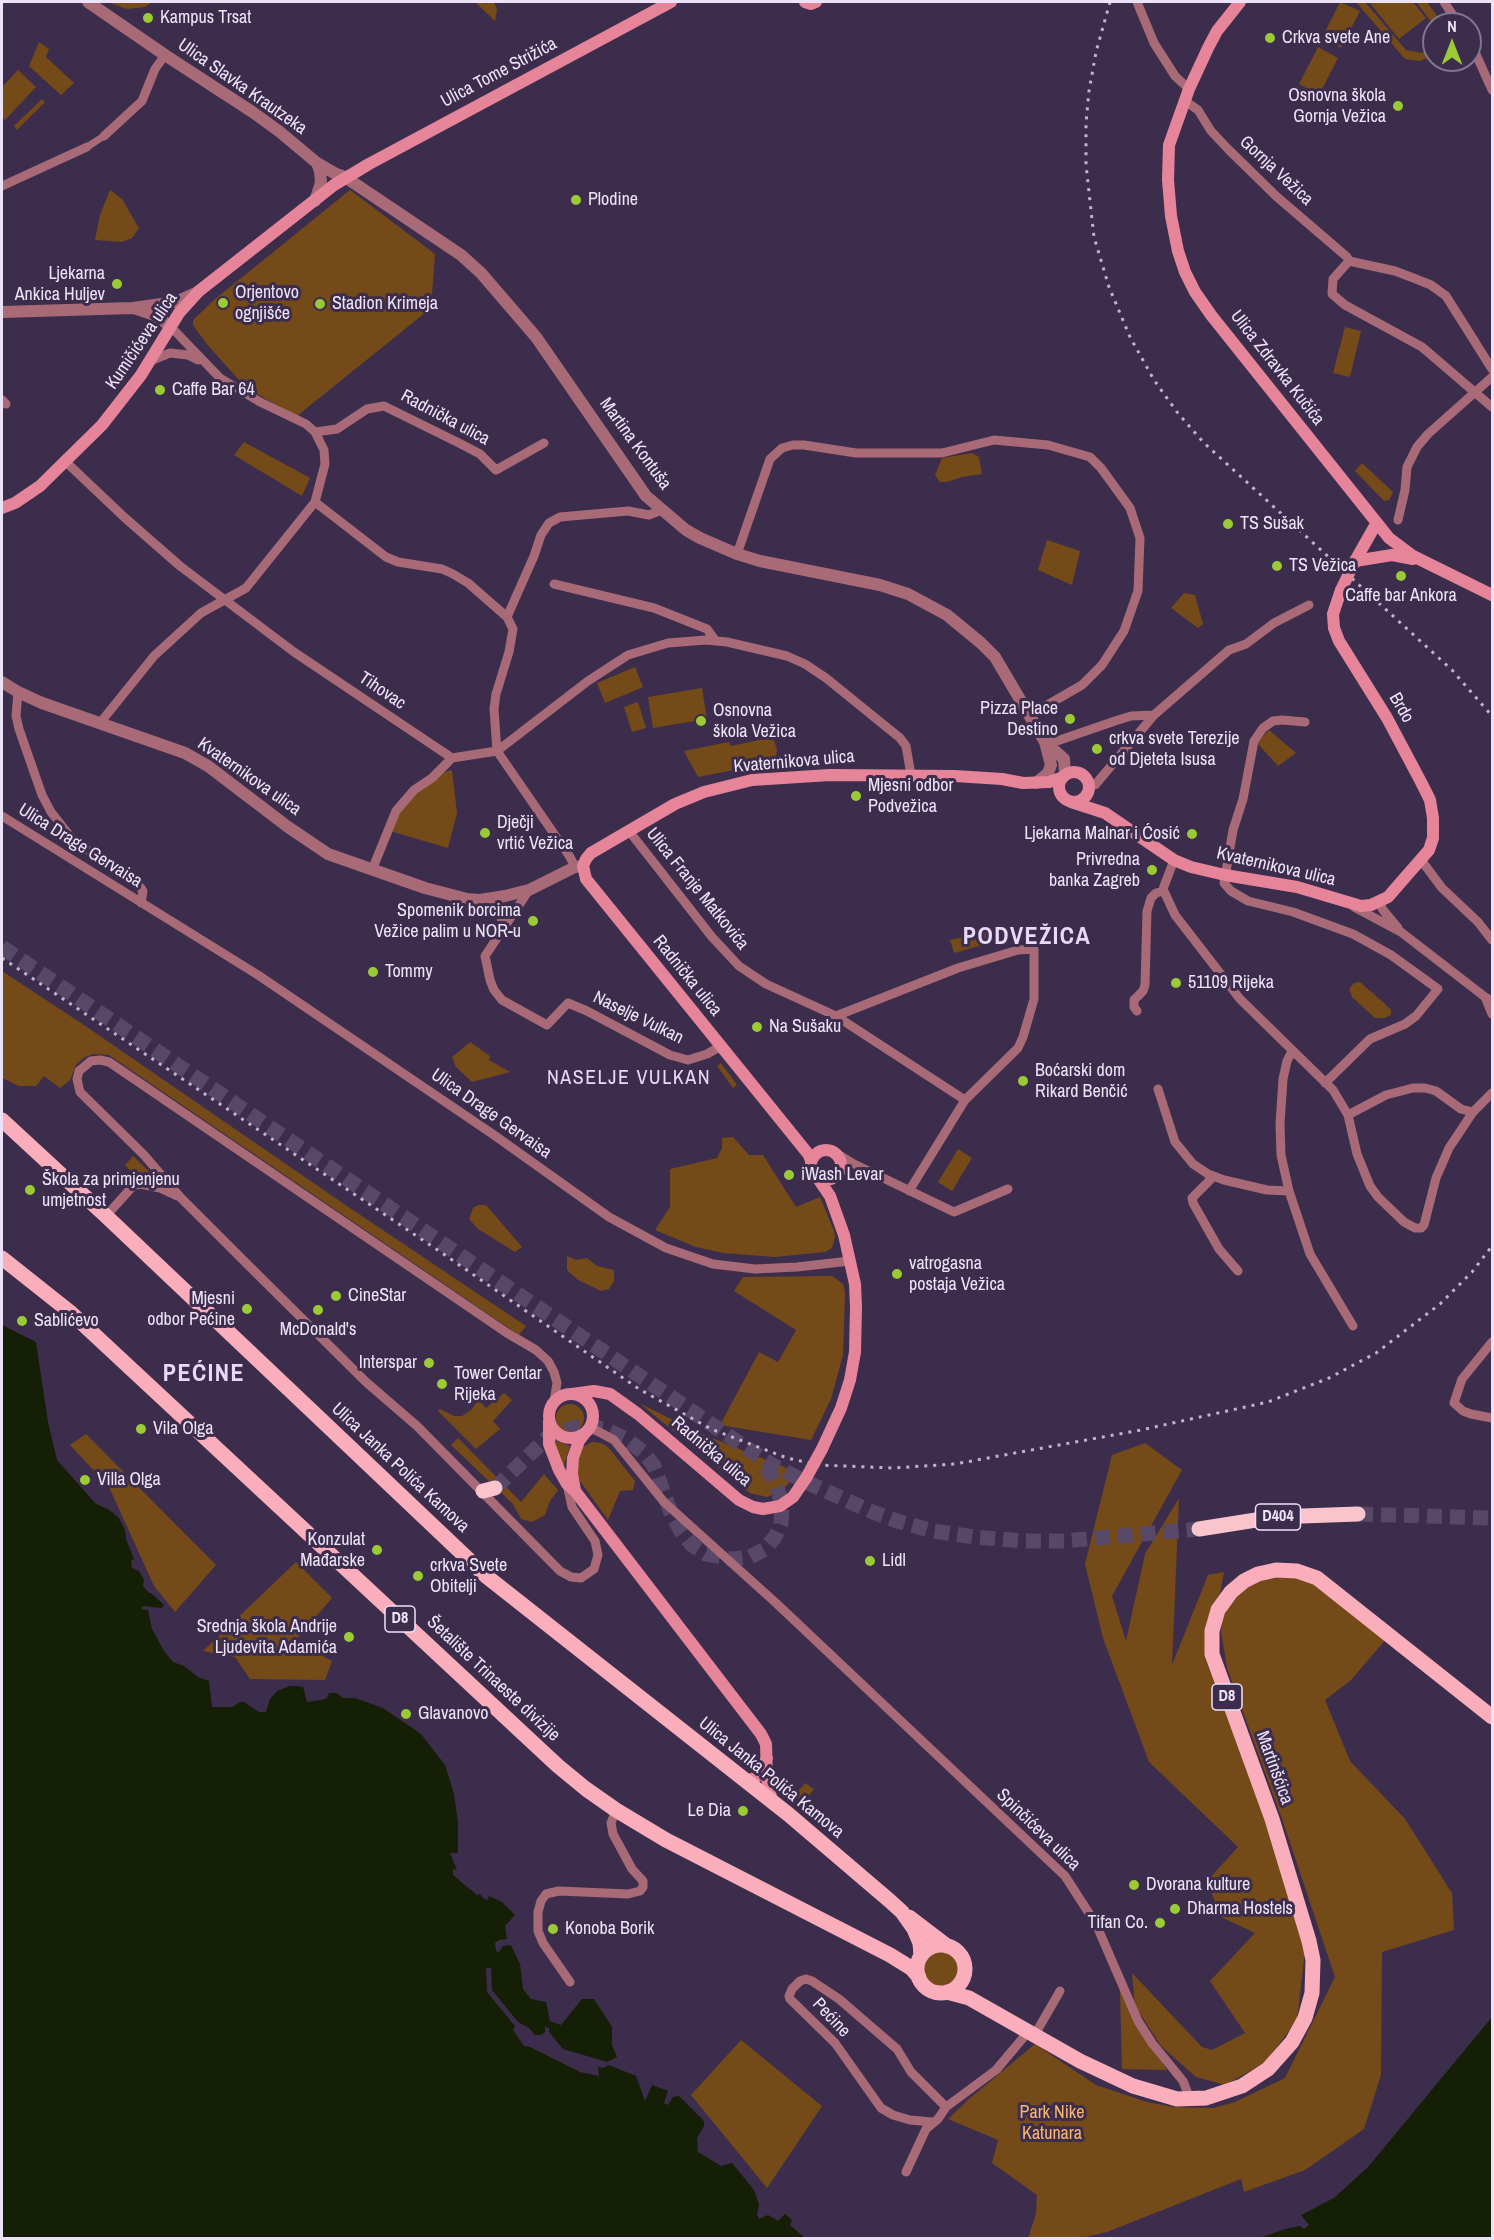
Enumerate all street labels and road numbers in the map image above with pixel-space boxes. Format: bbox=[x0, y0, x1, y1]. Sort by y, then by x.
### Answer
street label: Ulica Tome Strižića bbox=[437, 33, 561, 113]
street label: Ulica Slavka Krautzeka bbox=[173, 34, 311, 140]
street label: Gornja Vežica bbox=[1235, 131, 1317, 211]
street label: Kumičićeva ulica bbox=[102, 288, 182, 394]
street label: Ulica Zdravka Kučića bbox=[1225, 306, 1329, 430]
street label: Radnička ulica bbox=[397, 386, 493, 450]
street label: Martina Kontuša bbox=[594, 394, 676, 494]
street label: Tihovac bbox=[354, 667, 410, 715]
street label: Brdo bbox=[1384, 689, 1418, 727]
street label: Kvaternikova ulica bbox=[193, 733, 305, 821]
street label: Kvaternikova ulica bbox=[733, 746, 855, 778]
street label: Ulica Drage Gervaisa bbox=[14, 799, 146, 893]
street label: Ulica Franje Matkovića bbox=[641, 824, 753, 954]
street label: Kvaternikova ulica bbox=[1214, 843, 1338, 891]
street label: Radnička ulica bbox=[648, 931, 726, 1021]
street label: Naselje Vulkan bbox=[589, 987, 687, 1049]
street label: Ulica Drage Gervaisa bbox=[427, 1064, 555, 1164]
street label: Ulica Janka Polića Kamova bbox=[327, 1399, 473, 1537]
street label: Radnička ulica bbox=[667, 1412, 755, 1492]
road number: D404 bbox=[1256, 1504, 1300, 1530]
road number: D8 bbox=[385, 1606, 415, 1632]
street label: Šetalište Trinaeste divizije bbox=[422, 1612, 564, 1746]
road number: D8 bbox=[1212, 1684, 1242, 1710]
street label: Ulica Janka Polića Kamova bbox=[694, 1713, 848, 1843]
street label: Martinšćica bbox=[1251, 1728, 1297, 1808]
street label: Spinčićeva ulica bbox=[992, 1785, 1084, 1875]
street label: Pećine bbox=[807, 1994, 855, 2042]

